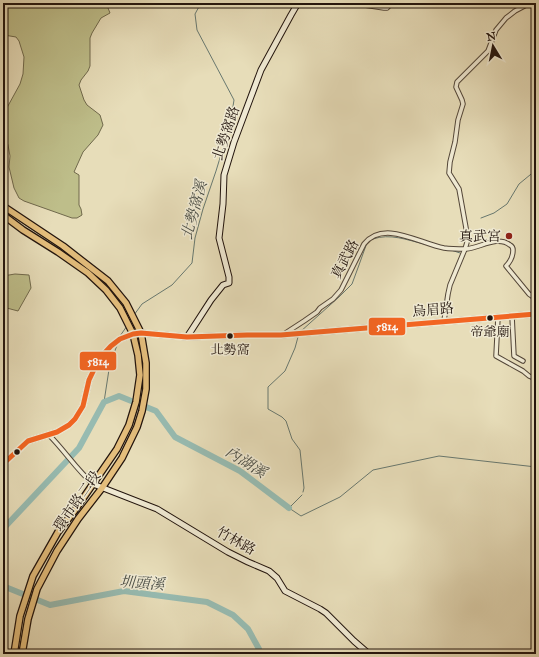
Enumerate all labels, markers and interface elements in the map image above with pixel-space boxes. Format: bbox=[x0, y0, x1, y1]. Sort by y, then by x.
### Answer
north arrow bbox=[473, 26, 513, 66]
text: N bbox=[486, 29, 498, 44]
street label: 北勢窩路 bbox=[209, 104, 243, 162]
water label: 北勢窩溪 bbox=[178, 177, 211, 241]
place label: 真武宮 bbox=[459, 228, 501, 245]
marker: 真武宮 bbox=[504, 231, 514, 241]
street label: 真武路 bbox=[328, 236, 362, 282]
street label: 烏眉路 bbox=[411, 300, 455, 320]
marker: 帝爺廟 bbox=[485, 313, 495, 323]
line badge: 5814 bbox=[368, 317, 406, 336]
text: 5814 bbox=[376, 320, 399, 334]
place label: 帝爺廟 bbox=[470, 324, 510, 340]
marker: 北勢窩 bbox=[225, 331, 235, 341]
place label: 北勢窩 bbox=[210, 342, 250, 358]
line badge: 5814 bbox=[79, 351, 117, 371]
text: 5814 bbox=[87, 355, 110, 369]
water label: 內湖溪 bbox=[222, 442, 272, 483]
unlabelled marker bbox=[12, 447, 22, 457]
street label: 環市路二段 bbox=[50, 467, 104, 535]
street label: 竹林路 bbox=[214, 523, 258, 559]
water label: 圳頭溪 bbox=[119, 572, 167, 594]

